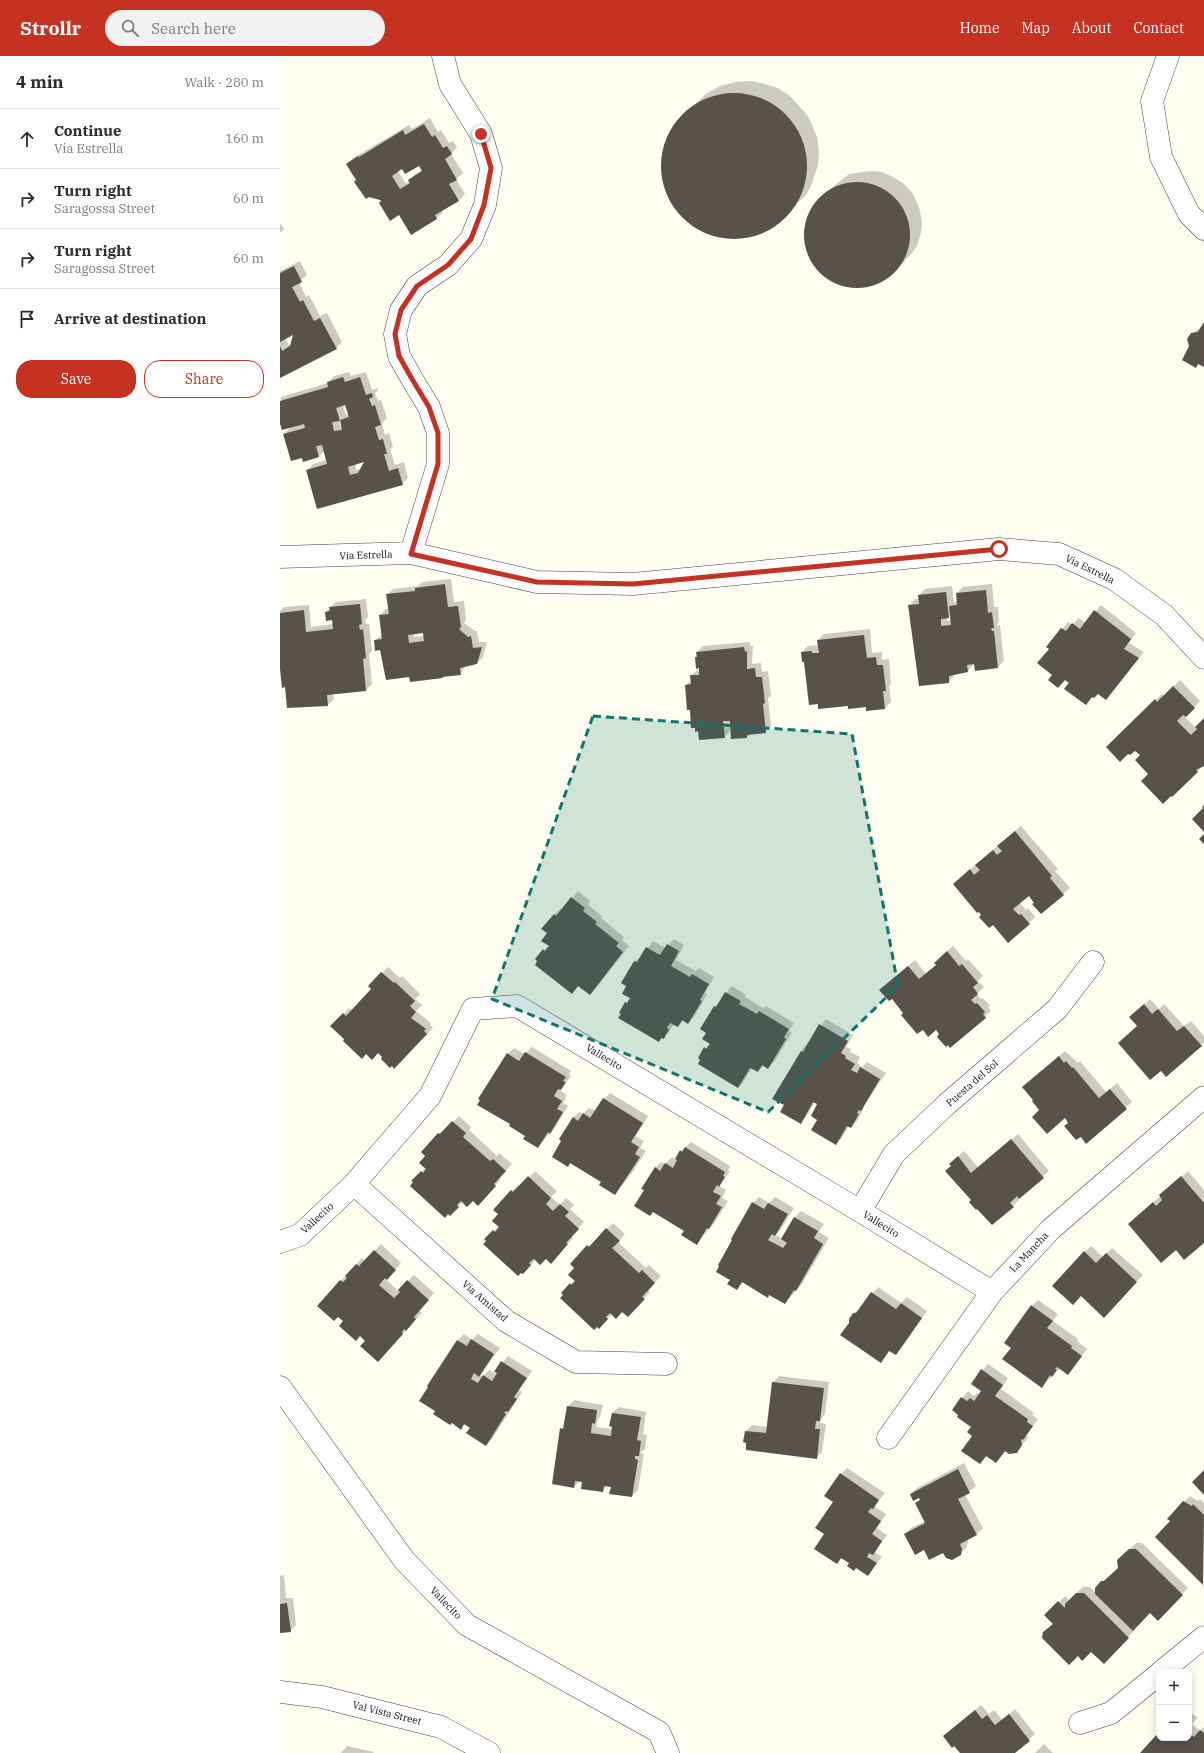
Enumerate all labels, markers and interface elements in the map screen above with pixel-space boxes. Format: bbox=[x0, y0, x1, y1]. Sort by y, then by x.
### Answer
search box bbox=[105, 10, 385, 46]
text: Strollr bbox=[20, 16, 81, 40]
icon: search bbox=[119, 17, 141, 39]
text: Search here bbox=[151, 19, 236, 38]
text: Home bbox=[960, 19, 999, 37]
text: Map bbox=[1021, 19, 1050, 37]
text: About bbox=[1072, 19, 1111, 37]
text: Contact bbox=[1133, 19, 1184, 37]
text: 4 min bbox=[16, 71, 64, 93]
text: Walk · 280 m bbox=[185, 74, 264, 91]
text: Continue bbox=[54, 121, 121, 140]
route end bbox=[472, 125, 490, 143]
icon: ahead bbox=[16, 128, 38, 150]
text: 160 m bbox=[225, 130, 264, 147]
text: Via Estrella bbox=[54, 140, 123, 157]
text: Turn right bbox=[54, 181, 132, 200]
icon: right bbox=[16, 188, 38, 210]
text: 60 m bbox=[233, 190, 264, 207]
text: Saragossa Street bbox=[54, 200, 155, 217]
text: Turn right bbox=[54, 241, 132, 260]
icon: right bbox=[16, 248, 38, 270]
text: 60 m bbox=[233, 250, 264, 267]
text: Saragossa Street bbox=[54, 260, 155, 277]
icon: arrive bbox=[16, 308, 38, 330]
text: Arrive at destination bbox=[54, 309, 206, 328]
button: Save bbox=[16, 360, 136, 398]
button: Share bbox=[144, 360, 264, 398]
route start bbox=[990, 540, 1008, 558]
street label: Via Estrella bbox=[339, 548, 393, 562]
street label: Via Estrella bbox=[1063, 551, 1117, 587]
street label: Vallecito bbox=[583, 1041, 625, 1073]
street label: Puesta del Sol bbox=[943, 1057, 1001, 1109]
street label: Vallecito bbox=[298, 1199, 336, 1236]
street label: Vallecito bbox=[860, 1208, 902, 1240]
street label: La Mancha bbox=[1007, 1228, 1052, 1275]
street label: Via Amistad bbox=[459, 1277, 511, 1325]
street label: Vallecito bbox=[427, 1584, 465, 1622]
map controls bbox=[1156, 1669, 1192, 1741]
button: + bbox=[1156, 1669, 1192, 1705]
street label: Val Vista Street bbox=[351, 1698, 423, 1728]
button: − bbox=[1156, 1705, 1192, 1741]

